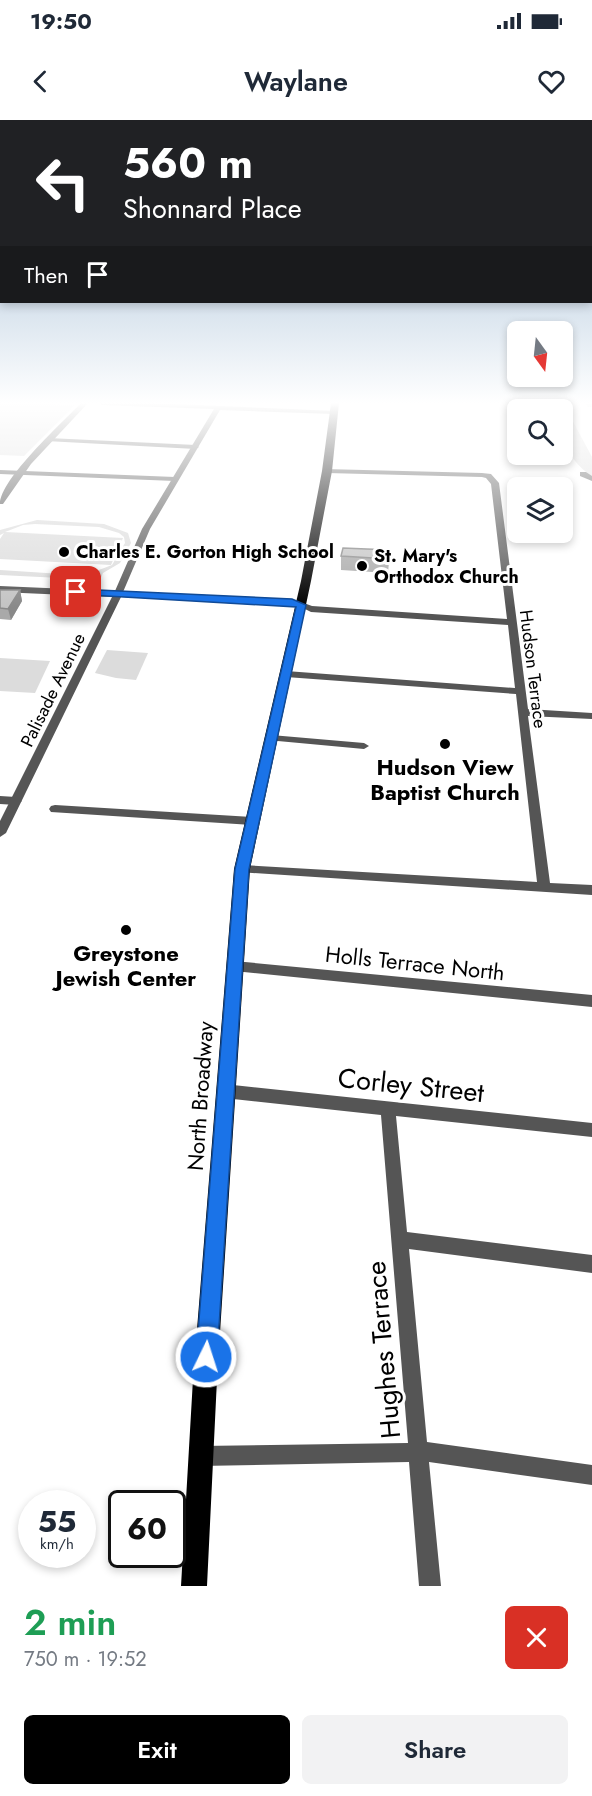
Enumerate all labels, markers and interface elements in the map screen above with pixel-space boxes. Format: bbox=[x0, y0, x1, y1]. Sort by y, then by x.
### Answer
text: 19:50 bbox=[30, 5, 92, 37]
text: Waylane bbox=[244, 62, 348, 101]
icon: back bbox=[24, 65, 57, 98]
icon: heart bbox=[535, 65, 568, 98]
text: 560 m bbox=[123, 133, 253, 194]
icon: left bbox=[24, 144, 102, 222]
text: Shonnard Place bbox=[123, 189, 302, 228]
icon: arrive bbox=[81, 258, 114, 291]
text: Then bbox=[24, 259, 69, 291]
north arrow bbox=[507, 321, 573, 387]
map controls bbox=[507, 321, 573, 543]
button: search bbox=[507, 399, 573, 465]
button: layers bbox=[507, 477, 573, 543]
place label: Charles E. Gorton High School bbox=[76, 539, 334, 565]
place label: St. Mary's Orthodox Church bbox=[374, 543, 519, 590]
marker: Charles E. Gorton High School bbox=[57, 545, 71, 559]
marker: St. Mary's Orthodox Church bbox=[355, 559, 369, 573]
pin bbox=[50, 566, 101, 617]
icon: arrive bbox=[59, 575, 92, 608]
street label: Hudson Terrace bbox=[513, 608, 553, 730]
street label: Palisade Avenue bbox=[14, 629, 92, 751]
marker: Hudson View Baptist Church bbox=[438, 737, 452, 751]
place label: Hudson View Baptist Church bbox=[370, 751, 520, 808]
marker: Greystone Jewish Center bbox=[119, 923, 133, 937]
place label: Greystone Jewish Center bbox=[52, 937, 196, 994]
street label: Holls Terrace North bbox=[324, 938, 506, 988]
street label: North Broadway bbox=[179, 1020, 221, 1172]
street label: Corley Street bbox=[336, 1058, 486, 1112]
street label: Hughes Terrace bbox=[356, 1260, 410, 1440]
position arrow bbox=[174, 1325, 238, 1389]
speed limit sign: 60 bbox=[108, 1490, 186, 1568]
text: 55 bbox=[38, 1500, 76, 1543]
text: km/h bbox=[40, 1533, 74, 1555]
text: 2 min bbox=[24, 1596, 116, 1648]
button: close bbox=[505, 1606, 568, 1669]
text: 750 m · 19:52 bbox=[24, 1645, 147, 1674]
button: Exit bbox=[24, 1715, 290, 1784]
button: Share bbox=[302, 1715, 568, 1784]

